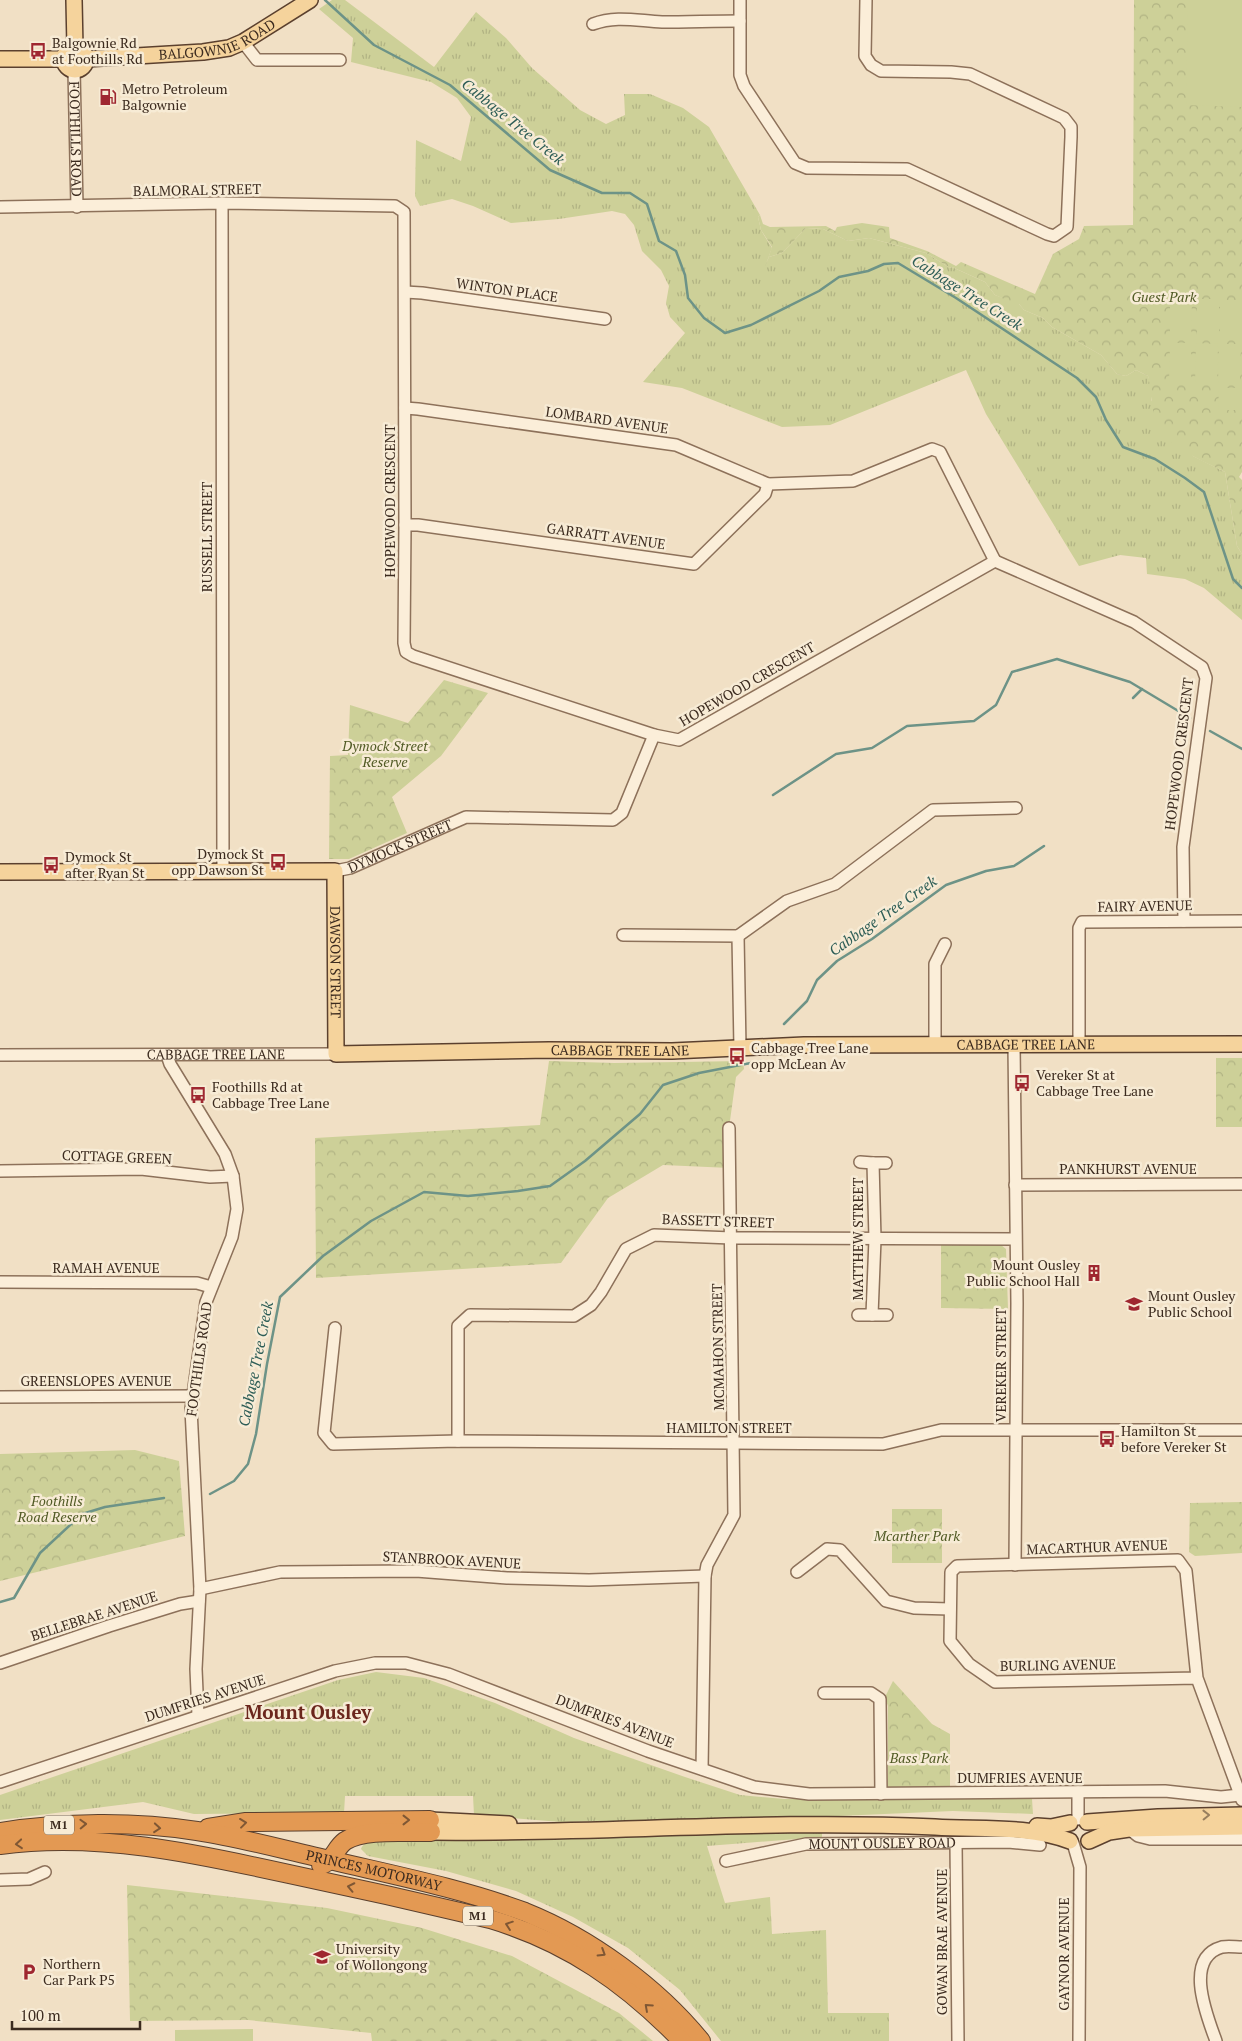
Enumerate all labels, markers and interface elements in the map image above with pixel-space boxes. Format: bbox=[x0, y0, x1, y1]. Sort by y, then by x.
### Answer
street label: BALGOWNIE ROAD bbox=[158, 14, 279, 64]
place label: Balgownie Rd at Foothills Rd bbox=[52, 33, 143, 68]
bus stop icon: Balgownie Rd at Foothills Rd bbox=[28, 41, 48, 61]
water label: Cabbage Tree Creek bbox=[458, 73, 570, 169]
place label: Metro Petroleum Balgownie bbox=[122, 79, 228, 114]
street label: FOOTHILLS ROAD bbox=[65, 81, 87, 197]
fuel station icon: Metro Petroleum Balgownie bbox=[98, 87, 118, 107]
street label: BALMORAL STREET bbox=[133, 179, 261, 200]
water label: Cabbage Tree Creek bbox=[908, 250, 1027, 335]
street label: WINTON PLACE bbox=[455, 273, 559, 306]
park label: Guest Park bbox=[1131, 287, 1197, 306]
street label: LOMBARD AVENUE bbox=[545, 401, 670, 438]
street label: HOPEWOOD CRESCENT bbox=[380, 424, 399, 578]
street label: RUSSELL STREET bbox=[197, 482, 216, 592]
street label: GARRATT AVENUE bbox=[546, 518, 667, 553]
street label: HOPEWOOD CRESCENT bbox=[676, 637, 818, 730]
street label: HOPEWOOD CRESCENT bbox=[1160, 676, 1197, 831]
park label: Dymock Street Reserve bbox=[341, 736, 428, 771]
street label: DYMOCK STREET bbox=[345, 814, 455, 877]
place label: Dymock St opp Dawson St bbox=[172, 844, 265, 879]
place label: Dymock St after Ryan St bbox=[65, 847, 145, 882]
bus stop icon: Dymock St opp Dawson St bbox=[268, 852, 288, 872]
bus stop icon: Dymock St after Ryan St bbox=[41, 855, 61, 875]
water label: Cabbage Tree Creek bbox=[825, 870, 941, 960]
street label: FAIRY AVENUE bbox=[1097, 895, 1193, 916]
street label: DAWSON STREET bbox=[326, 906, 346, 1018]
street label: CABBAGE TREE LANE bbox=[957, 1034, 1095, 1054]
place label: Cabbage Tree Lane opp McLean Av bbox=[751, 1038, 868, 1073]
street label: CABBAGE TREE LANE bbox=[551, 1040, 690, 1060]
street label: CABBAGE TREE LANE bbox=[147, 1044, 285, 1064]
bus stop icon: Cabbage Tree Lane opp McLean Av bbox=[727, 1046, 747, 1066]
place label: Vereker St at Cabbage Tree Lane bbox=[1036, 1065, 1153, 1100]
bus stop icon: Vereker St at Cabbage Tree Lane bbox=[1012, 1073, 1032, 1093]
place label: Foothills Rd at Cabbage Tree Lane bbox=[212, 1077, 329, 1112]
bus stop icon: Foothills Rd at Cabbage Tree Lane bbox=[188, 1085, 208, 1105]
street label: COTTAGE GREEN bbox=[62, 1145, 172, 1168]
street label: PANKHURST AVENUE bbox=[1059, 1159, 1197, 1178]
street label: MATTHEW STREET bbox=[848, 1177, 867, 1300]
street label: BASSETT STREET bbox=[662, 1209, 775, 1232]
place label: Mount Ousley Public School Hall bbox=[967, 1255, 1081, 1290]
street label: RAMAH AVENUE bbox=[52, 1258, 160, 1277]
building icon: Mount Ousley Public School Hall bbox=[1084, 1263, 1104, 1283]
street label: MCMAHON STREET bbox=[707, 1283, 728, 1411]
place label: Mount Ousley Public School bbox=[1148, 1286, 1236, 1321]
school or university icon: Mount Ousley Public School bbox=[1124, 1294, 1144, 1314]
water label: Cabbage Tree Creek bbox=[233, 1299, 277, 1428]
street label: FOOTHILLS ROAD bbox=[181, 1300, 216, 1418]
street label: VEREKER STREET bbox=[991, 1307, 1010, 1422]
street label: GREENSLOPES AVENUE bbox=[20, 1371, 172, 1390]
street label: HAMILTON STREET bbox=[666, 1418, 792, 1437]
place label: Hamilton St before Vereker St bbox=[1121, 1421, 1228, 1456]
bus stop icon: Hamilton St before Vereker St bbox=[1097, 1429, 1117, 1449]
park label: Foothills Road Reserve bbox=[16, 1491, 97, 1526]
park label: Mcarther Park bbox=[873, 1526, 960, 1545]
street label: MACARTHUR AVENUE bbox=[1026, 1535, 1168, 1558]
street label: STANBROOK AVENUE bbox=[382, 1546, 522, 1573]
street label: BELLEBRAE AVENUE bbox=[28, 1586, 160, 1645]
street label: BURLING AVENUE bbox=[1000, 1654, 1116, 1675]
street label: DUMFRIES AVENUE bbox=[142, 1669, 267, 1726]
street label: DUMFRIES AVENUE bbox=[553, 1689, 677, 1752]
district label: Mount Ousley bbox=[245, 1699, 372, 1724]
park label: Bass Park bbox=[889, 1748, 949, 1767]
street label: DUMFRIES AVENUE bbox=[957, 1768, 1083, 1787]
one-way arrow bbox=[1202, 1810, 1210, 1821]
one-way arrow bbox=[402, 1815, 410, 1825]
road number: M1 bbox=[44, 1816, 74, 1834]
one-way arrow bbox=[240, 1818, 248, 1829]
one-way arrow bbox=[80, 1819, 88, 1830]
one-way arrow bbox=[154, 1822, 162, 1833]
street label: MOUNT OUSLEY ROAD bbox=[808, 1833, 956, 1853]
one-way arrow bbox=[15, 1838, 23, 1849]
street label: PRINCES MOTORWAY bbox=[304, 1845, 445, 1895]
street label: GOWAN BRAE AVENUE bbox=[932, 1869, 951, 2015]
one-way arrow bbox=[346, 1882, 355, 1893]
street label: GAYNOR AVENUE bbox=[1054, 1897, 1073, 2011]
road number: M1 bbox=[463, 1906, 493, 1925]
one-way arrow bbox=[505, 1921, 514, 1931]
place label: University of Wollongong bbox=[336, 1939, 428, 1974]
one-way arrow bbox=[596, 1946, 605, 1956]
school or university icon: University of Wollongong bbox=[312, 1947, 332, 1967]
place label: Northern Car Park P5 bbox=[43, 1954, 115, 1989]
parking icon: Northern Car Park P5 bbox=[19, 1962, 39, 1982]
scale bar bbox=[12, 1998, 140, 2030]
one-way arrow bbox=[644, 2004, 653, 2013]
text: 100 m bbox=[20, 2005, 61, 2025]

